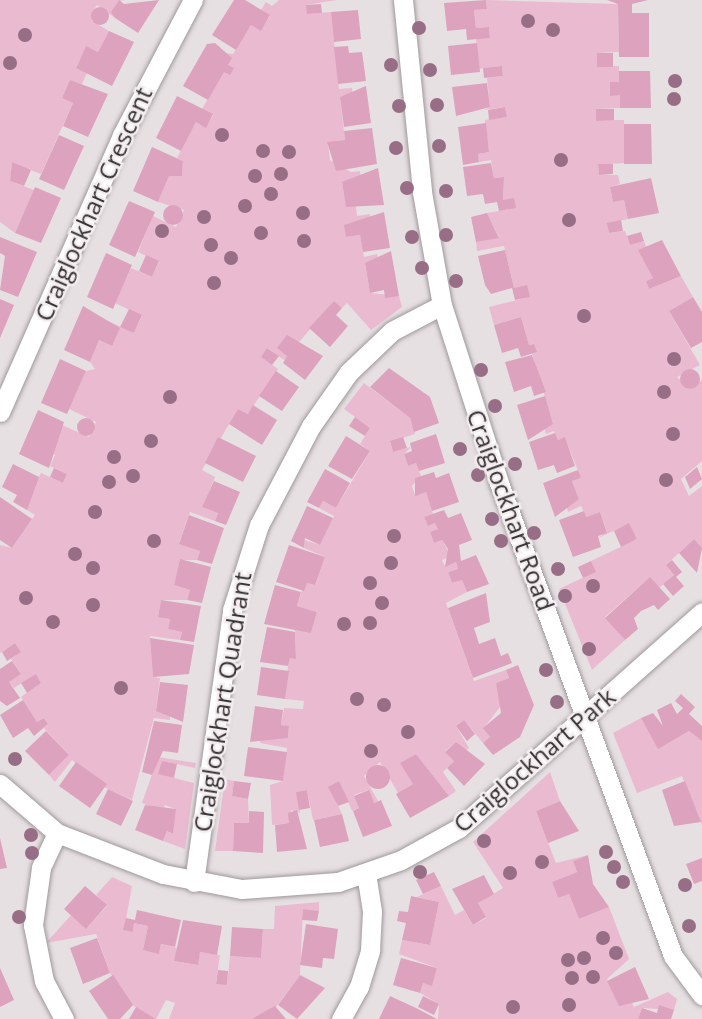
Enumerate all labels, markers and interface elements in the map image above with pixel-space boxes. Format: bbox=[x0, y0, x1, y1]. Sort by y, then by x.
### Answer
street label: Craiglockhart Crescent bbox=[28, 83, 158, 325]
street label: Craiglockhart Road bbox=[461, 406, 561, 614]
street label: Craiglockhart Quadrant bbox=[187, 570, 257, 834]
street label: Craiglockhart Park bbox=[447, 682, 621, 838]

